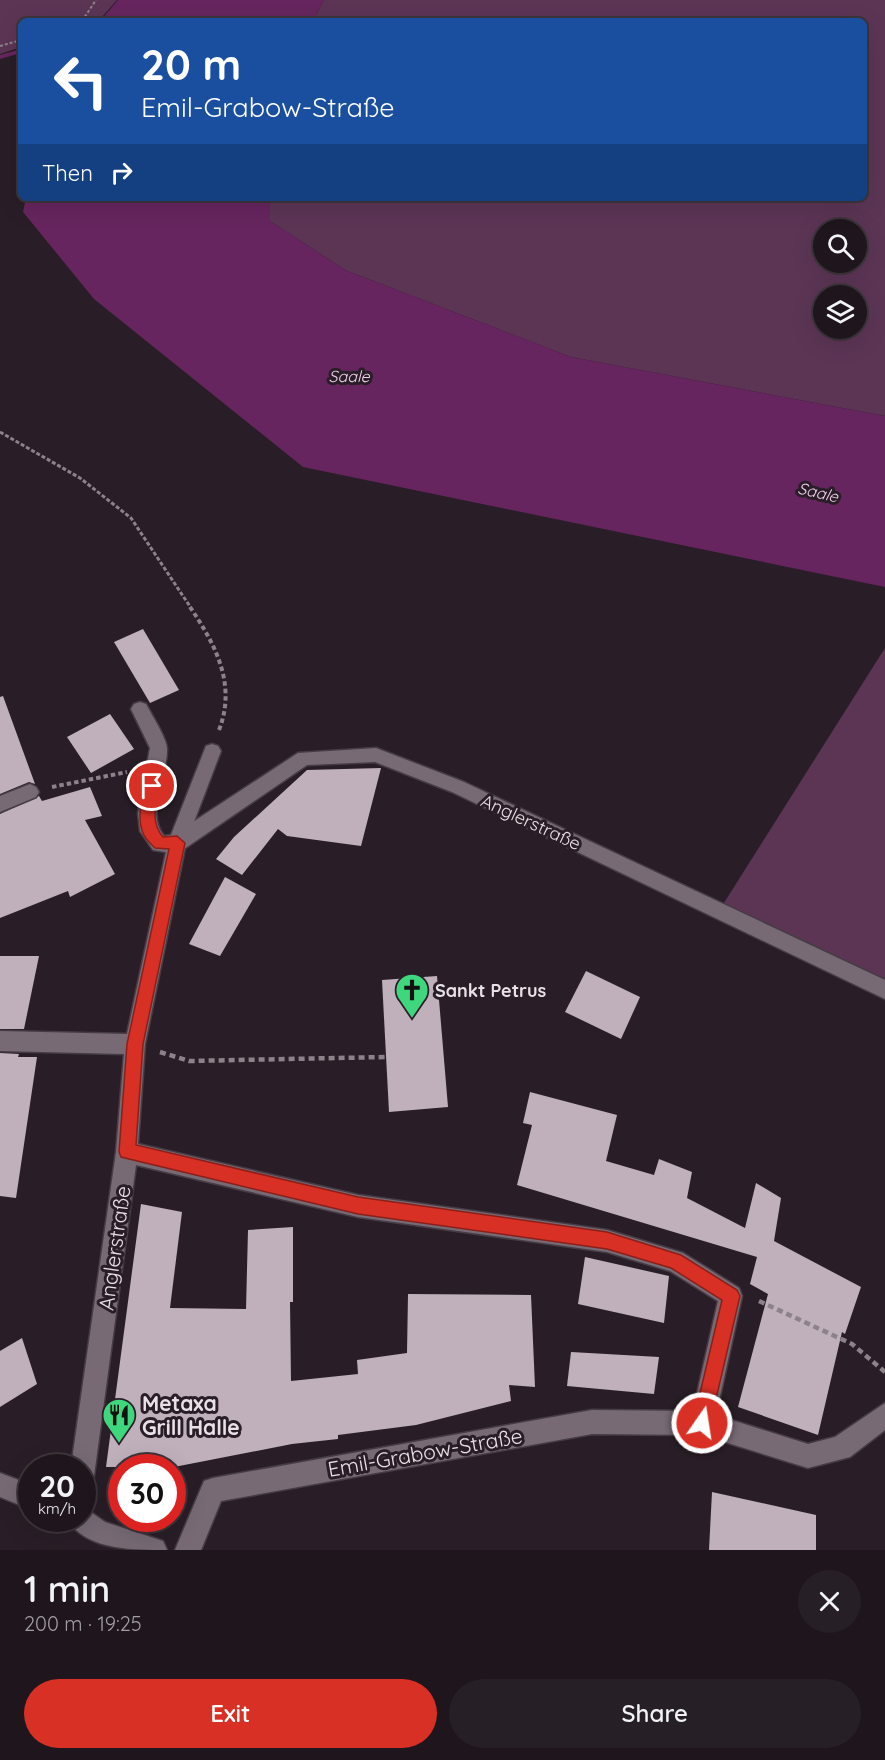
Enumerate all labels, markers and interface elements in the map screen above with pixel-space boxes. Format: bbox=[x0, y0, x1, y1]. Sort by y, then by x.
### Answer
text: 20 m bbox=[141, 38, 241, 91]
icon: left bbox=[42, 42, 120, 120]
text: Emil-Grabow-Straße bbox=[141, 90, 395, 124]
icon: right bbox=[105, 156, 138, 189]
text: Then bbox=[42, 159, 93, 187]
map controls bbox=[813, 219, 867, 339]
button: search bbox=[813, 219, 867, 273]
button: layers bbox=[813, 285, 867, 339]
water label: Saale bbox=[328, 366, 371, 386]
water label: Saale bbox=[796, 478, 841, 507]
pin bbox=[126, 760, 177, 811]
icon: arrive bbox=[135, 769, 168, 802]
street label: Anglerstraße bbox=[477, 789, 585, 855]
church icon: Sankt Petrus bbox=[394, 972, 430, 1019]
place label: Sankt Petrus bbox=[435, 979, 546, 1002]
street label: Anglerstraße bbox=[92, 1184, 136, 1312]
place label: Metaxa Grill Halle bbox=[142, 1390, 240, 1440]
position arrow bbox=[670, 1391, 734, 1455]
restaurant icon: Metaxa Grill Halle bbox=[101, 1397, 137, 1444]
street label: Emil-Grabow-Straße bbox=[326, 1422, 524, 1482]
speed limit sign: 30 bbox=[108, 1454, 186, 1532]
text: 20 bbox=[39, 1467, 75, 1505]
text: km/h bbox=[38, 1499, 76, 1518]
text: 1 min bbox=[24, 1566, 110, 1611]
button: close bbox=[798, 1570, 861, 1633]
text: 200 m · 19:25 bbox=[24, 1611, 142, 1636]
button: Exit bbox=[24, 1679, 437, 1748]
button: Share bbox=[449, 1679, 861, 1748]

